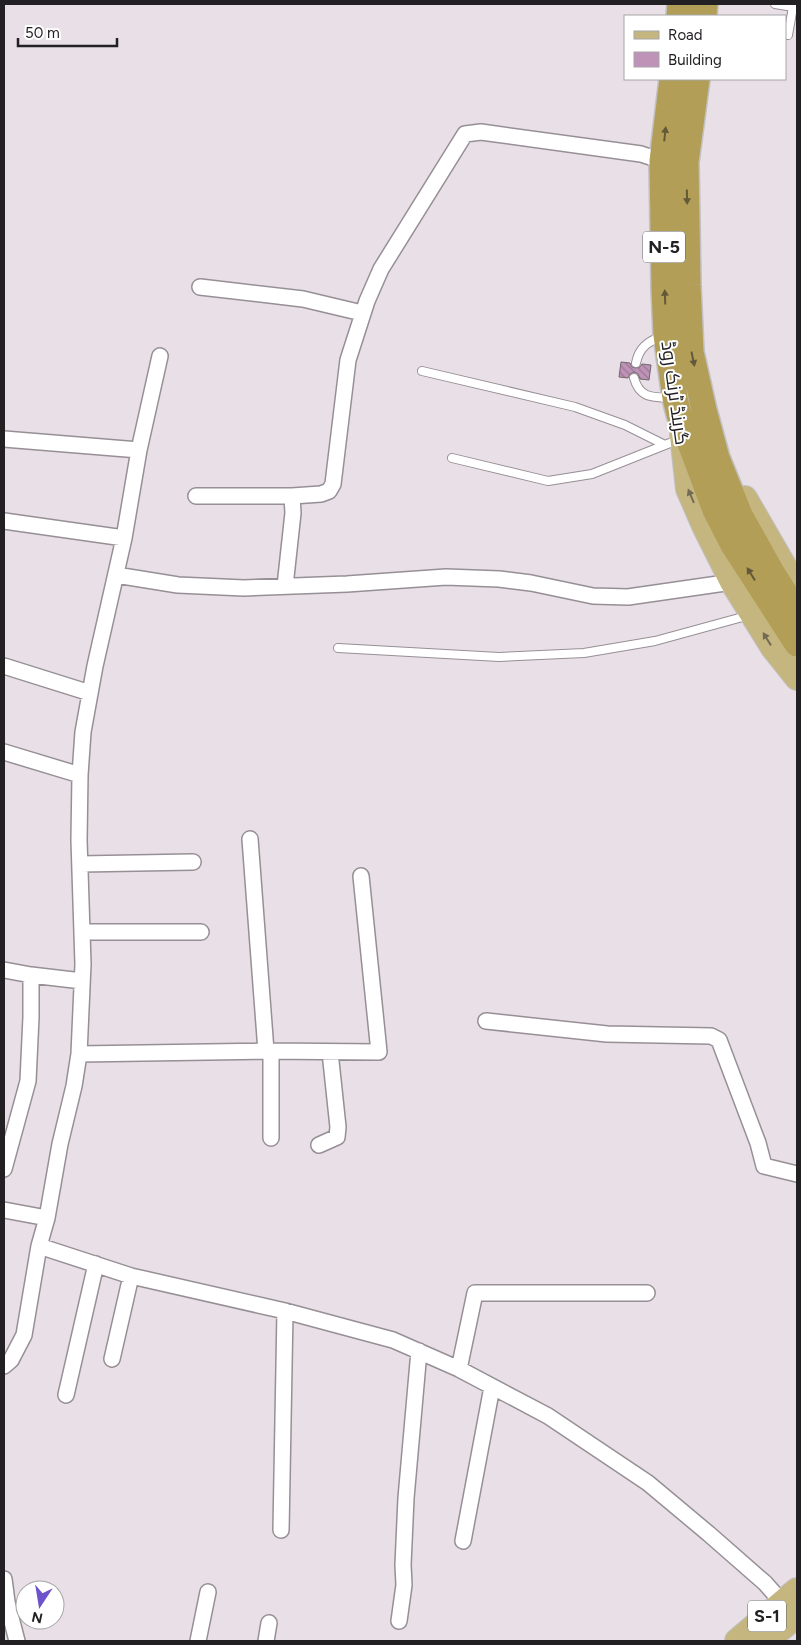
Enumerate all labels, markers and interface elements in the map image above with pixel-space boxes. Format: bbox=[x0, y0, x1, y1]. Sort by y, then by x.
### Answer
scale bar bbox=[18, 15, 116, 47]
legend bbox=[624, 15, 786, 80]
text: 50 m bbox=[25, 24, 60, 42]
text: Road bbox=[668, 26, 703, 44]
text: Building bbox=[668, 51, 722, 69]
one-way arrow bbox=[661, 126, 669, 142]
one-way arrow bbox=[683, 189, 691, 205]
road number: N-5 bbox=[643, 232, 685, 262]
one-way arrow bbox=[660, 288, 668, 304]
street label: گرینڈ ٹرنک روڈ bbox=[656, 340, 694, 446]
one-way arrow bbox=[689, 352, 697, 367]
one-way arrow bbox=[687, 489, 695, 503]
one-way arrow bbox=[746, 568, 756, 581]
one-way arrow bbox=[763, 633, 772, 646]
north arrow bbox=[15, 1580, 65, 1630]
road number: S-1 bbox=[748, 1600, 786, 1632]
text: N bbox=[30, 1608, 44, 1627]

